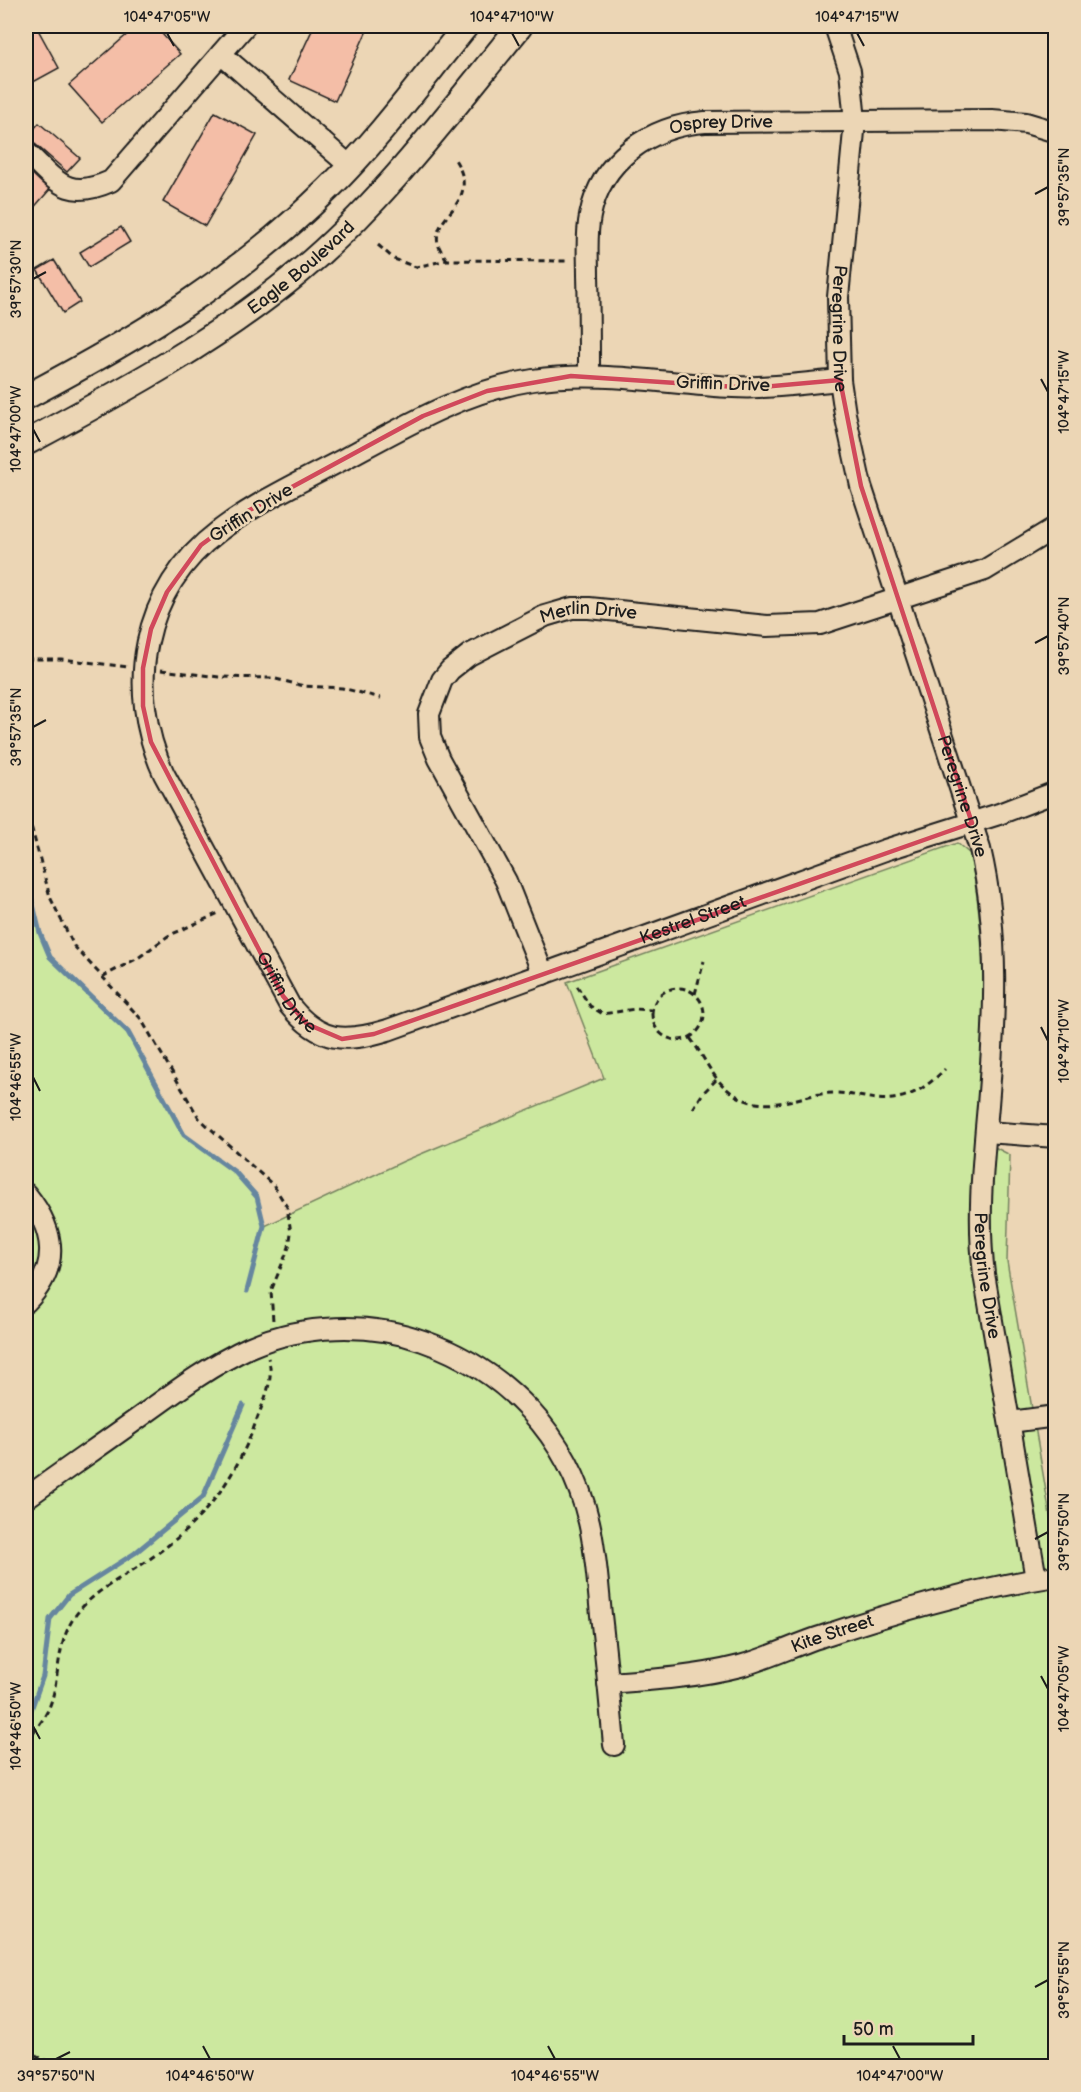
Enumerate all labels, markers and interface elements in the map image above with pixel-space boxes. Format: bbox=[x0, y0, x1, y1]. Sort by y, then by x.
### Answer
text: 104°47'05"W bbox=[124, 8, 211, 27]
text: 104°47'10"W bbox=[470, 8, 554, 27]
text: 104°47'15"W bbox=[815, 8, 899, 27]
street label: Osprey Drive bbox=[667, 111, 773, 139]
text: 39°57'35"N bbox=[1055, 148, 1074, 226]
street label: Eagle Boulevard bbox=[243, 216, 359, 319]
text: 39°57'30"N bbox=[7, 239, 26, 319]
street label: Peregrine Drive bbox=[827, 264, 852, 394]
text: 104°47'15"W bbox=[1055, 350, 1074, 434]
street label: Griffin Drive bbox=[675, 372, 771, 396]
text: 104°47'00"W bbox=[7, 385, 26, 472]
street label: Griffin Drive bbox=[205, 479, 297, 547]
text: 39°57'40"N bbox=[1055, 597, 1074, 675]
street label: Merlin Drive bbox=[537, 598, 638, 628]
text: 39°57'35"N bbox=[7, 688, 26, 766]
street label: Peregrine Drive bbox=[933, 732, 992, 859]
street label: Kestrel Street bbox=[637, 891, 749, 948]
street label: Griffin Drive bbox=[252, 948, 321, 1038]
text: 104°47'10"W bbox=[1055, 999, 1074, 1083]
text: 104°46'55"W bbox=[7, 1033, 26, 1121]
street label: Peregrine Drive bbox=[970, 1212, 1005, 1341]
text: 39°57'50"N bbox=[1055, 1493, 1074, 1571]
street label: Kite Street bbox=[788, 1610, 876, 1657]
text: 104°47'05"W bbox=[1055, 1645, 1074, 1732]
text: 104°46'50"W bbox=[7, 1681, 26, 1770]
text: 39°57'55"N bbox=[1055, 1941, 1074, 2019]
scale bar bbox=[844, 2008, 973, 2046]
text: 50 m bbox=[853, 2019, 894, 2040]
text: 39°57'50"N bbox=[17, 2067, 95, 2086]
text: 104°46'50"W bbox=[166, 2067, 255, 2086]
text: 104°46'55"W bbox=[511, 2067, 599, 2086]
text: 104°47'00"W bbox=[857, 2067, 944, 2086]

